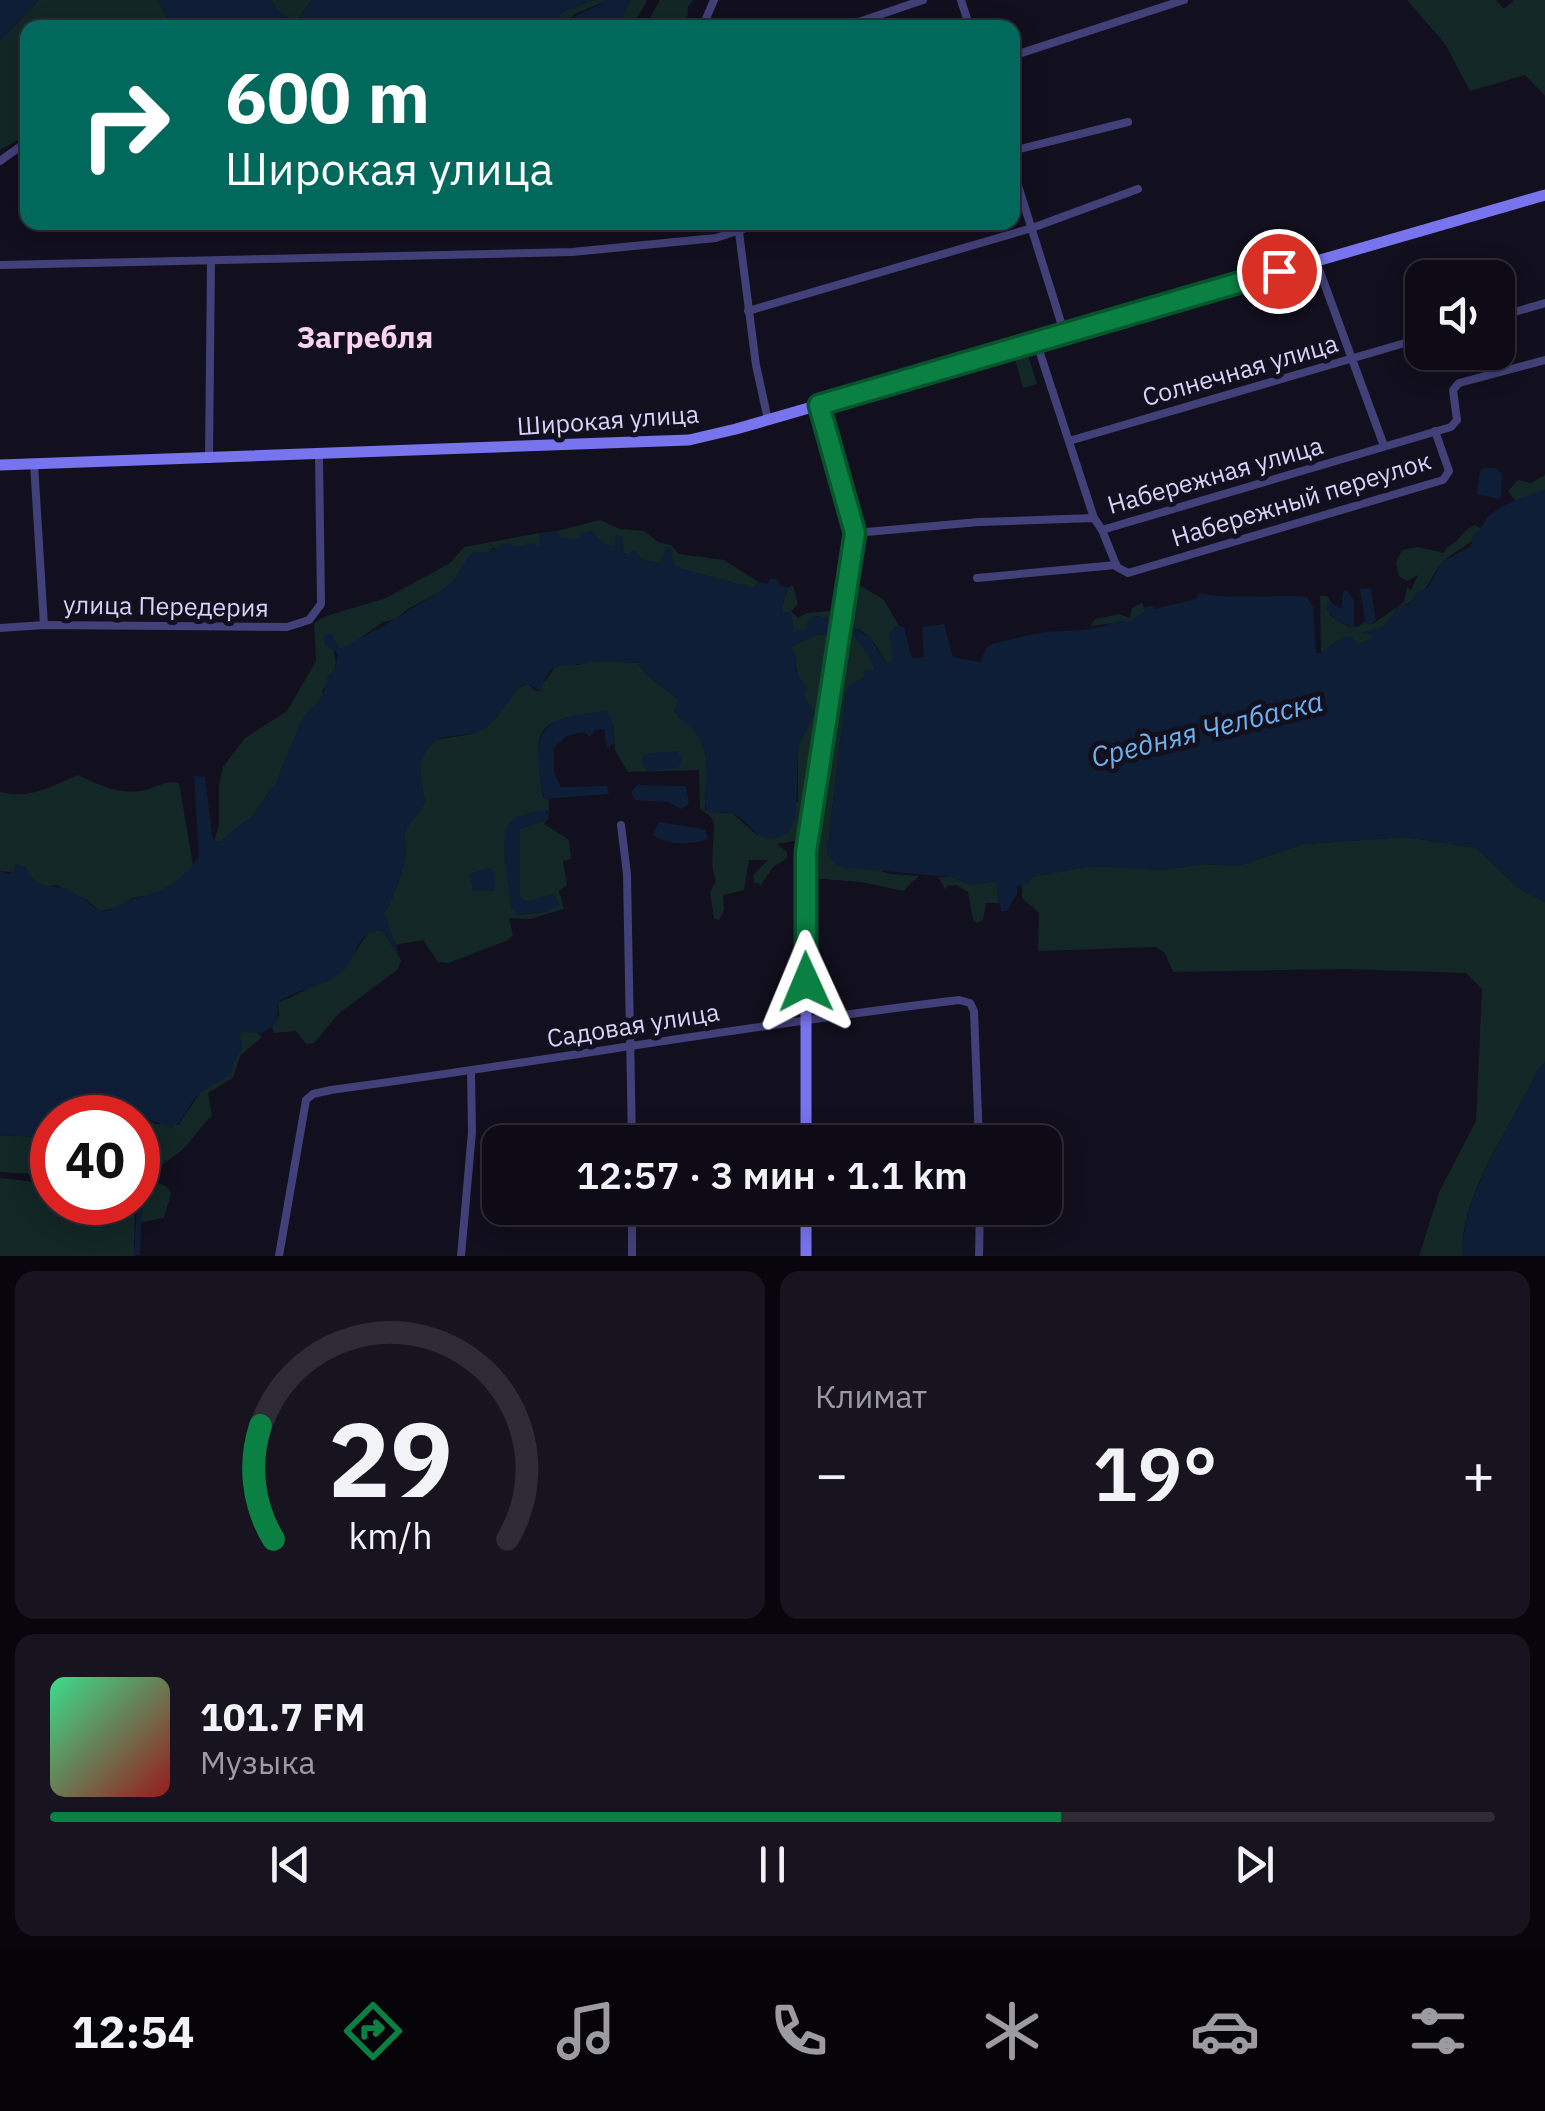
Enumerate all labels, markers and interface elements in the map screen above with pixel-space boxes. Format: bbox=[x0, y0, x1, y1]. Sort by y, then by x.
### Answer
text: 600 m bbox=[225, 51, 430, 142]
icon: right bbox=[60, 60, 190, 190]
text: Широкая улица bbox=[225, 139, 553, 197]
pin bbox=[1237, 229, 1322, 314]
icon: arrive bbox=[1252, 244, 1307, 299]
map controls bbox=[1405, 260, 1515, 370]
button: sound bbox=[1405, 260, 1515, 370]
district label: Загребля bbox=[297, 317, 433, 356]
street label: Солнечная улица bbox=[1138, 326, 1342, 413]
street label: Широкая улица bbox=[516, 397, 700, 442]
street label: Набережная улица bbox=[1103, 428, 1326, 521]
street label: Набережный переулок bbox=[1167, 443, 1435, 554]
street label: улица Передерия bbox=[63, 587, 269, 624]
water label: Средняя Челбаска bbox=[1087, 682, 1327, 775]
position arrow bbox=[754, 930, 858, 1034]
street label: Садовая улица bbox=[544, 995, 721, 1054]
speed limit sign: 40 bbox=[30, 1095, 160, 1225]
text: 12:57 · 3 мин · 1.1 km bbox=[576, 1150, 968, 1199]
text: Климат bbox=[815, 1375, 927, 1417]
text: 29 bbox=[328, 1390, 452, 1526]
text: 19° bbox=[1092, 1424, 1218, 1522]
text: − bbox=[815, 1438, 848, 1509]
text: + bbox=[1462, 1438, 1495, 1509]
text: km/h bbox=[348, 1512, 432, 1559]
text: 101.7 FM bbox=[200, 1692, 365, 1741]
text: Музыка bbox=[200, 1741, 316, 1783]
icon: previous bbox=[263, 1837, 318, 1892]
icon: pause bbox=[745, 1837, 800, 1892]
icon: next bbox=[1227, 1837, 1282, 1892]
icon: directions bbox=[338, 1996, 408, 2066]
icon: music bbox=[551, 1996, 621, 2066]
icon: phone bbox=[764, 1996, 834, 2066]
icon: climate bbox=[977, 1996, 1047, 2066]
icon: car bbox=[1190, 1996, 1260, 2066]
icon: filters bbox=[1403, 1996, 1473, 2066]
text: 12:54 bbox=[72, 2002, 194, 2060]

